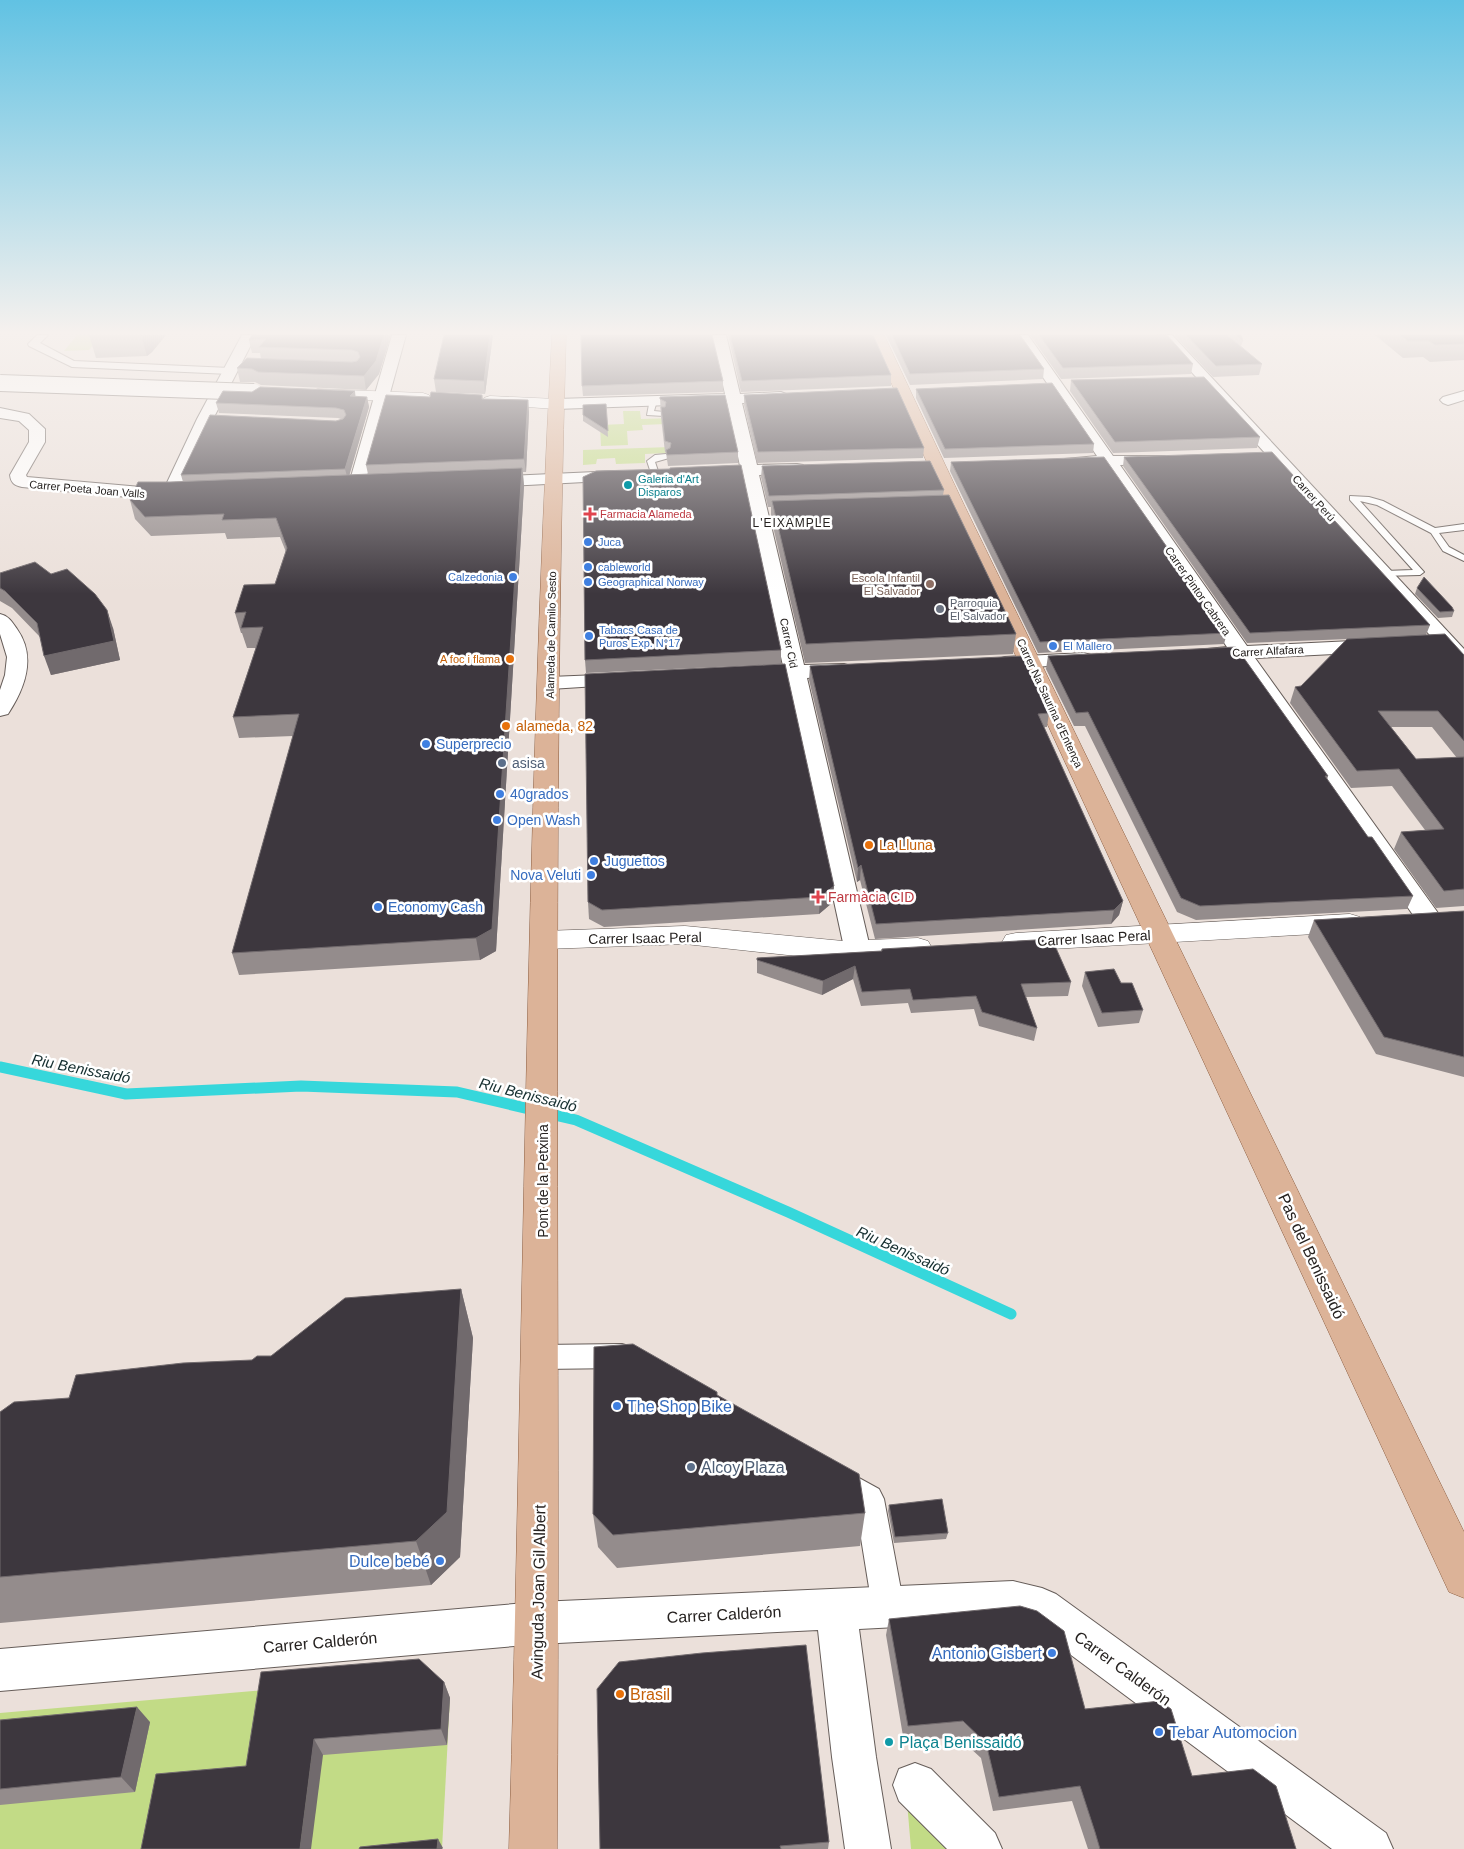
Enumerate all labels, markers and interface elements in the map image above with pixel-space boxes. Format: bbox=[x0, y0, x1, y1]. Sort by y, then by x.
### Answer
place label: Galeria d'Art Disparos bbox=[638, 473, 699, 498]
street label: Carrer Perú bbox=[1290, 473, 1338, 523]
street label: Carrer Poeta Joan Valls bbox=[29, 478, 146, 500]
marker: Galeria d'Art Disparos bbox=[622, 479, 634, 491]
marker: Farmacia Alameda bbox=[584, 508, 596, 520]
place label: Farmacia Alameda bbox=[600, 508, 693, 520]
district label: L'EIXAMPLE bbox=[753, 516, 832, 530]
marker: Juca bbox=[582, 536, 594, 548]
place label: Juca bbox=[598, 536, 622, 548]
street label: Carrer Pintor Cabrera bbox=[1163, 544, 1234, 638]
marker: cableworld bbox=[582, 561, 594, 573]
place label: cableworld bbox=[598, 561, 651, 573]
place label: Calzedonia bbox=[448, 571, 504, 583]
marker: Calzedonia bbox=[507, 571, 519, 583]
street label: Alameda de Camilo Sesto bbox=[544, 571, 558, 699]
place label: Escola Infantil El Salvador bbox=[852, 572, 920, 597]
marker: Geographical Norway bbox=[582, 576, 594, 588]
place label: Geographical Norway bbox=[598, 576, 704, 588]
marker: Escola Infantil El Salvador bbox=[924, 578, 936, 590]
place label: Parroquia El Salvador bbox=[950, 597, 1007, 622]
marker: Parroquia El Salvador bbox=[934, 603, 946, 615]
street label: Carrer Cid bbox=[778, 617, 800, 669]
place label: Tabacs Casa de Puros Exp. N°17 bbox=[599, 624, 680, 649]
marker: Tabacs Casa de Puros Exp. N°17 bbox=[583, 630, 595, 642]
street label: Carrer Na Saurina d'Entença bbox=[1015, 637, 1086, 770]
marker: El Mallero bbox=[1047, 640, 1059, 652]
place label: El Mallero bbox=[1063, 640, 1112, 652]
street label: Carrer Alfafara bbox=[1232, 643, 1305, 659]
place label: A foc i flama bbox=[440, 653, 501, 665]
marker: A foc i flama bbox=[504, 653, 516, 665]
place label: alameda, 82 bbox=[516, 718, 593, 734]
marker: alameda, 82 bbox=[500, 720, 512, 732]
place label: Superprecio bbox=[436, 736, 512, 752]
marker: Superprecio bbox=[420, 738, 432, 750]
place label: asisa bbox=[512, 755, 545, 771]
marker: asisa bbox=[496, 757, 508, 769]
place label: 40grados bbox=[510, 786, 568, 802]
marker: 40grados bbox=[494, 788, 506, 800]
place label: Open Wash bbox=[507, 812, 580, 828]
marker: Open Wash bbox=[491, 814, 503, 826]
place label: La Lluna bbox=[879, 837, 933, 853]
marker: La Lluna bbox=[863, 839, 875, 851]
place label: Juguettos bbox=[604, 853, 665, 869]
marker: Juguettos bbox=[588, 855, 600, 867]
place label: Nova Veluti bbox=[510, 867, 581, 883]
marker: Nova Veluti bbox=[585, 869, 597, 881]
place label: Farmàcia CID bbox=[828, 889, 914, 905]
marker: Farmàcia CID bbox=[812, 891, 824, 903]
place label: Economy Cash bbox=[388, 899, 483, 915]
marker: Economy Cash bbox=[372, 901, 384, 913]
street label: Carrer Isaac Peral bbox=[1037, 927, 1151, 949]
street label: Carrer Isaac Peral bbox=[588, 929, 702, 947]
water label: Riu Benissaidó bbox=[30, 1051, 132, 1086]
water label: Riu Benissaidó bbox=[478, 1074, 579, 1115]
street label: Pont de la Petxina bbox=[535, 1124, 551, 1238]
street label: Pas del Benissaidó bbox=[1275, 1191, 1348, 1322]
water label: Riu Benissaidó bbox=[854, 1222, 952, 1279]
place label: The Shop Bike bbox=[627, 1398, 732, 1415]
marker: The Shop Bike bbox=[611, 1400, 623, 1412]
place label: Alcoy Plaza bbox=[701, 1459, 785, 1476]
marker: Alcoy Plaza bbox=[685, 1461, 697, 1473]
street label: Avinguda Joan Gil Albert bbox=[528, 1504, 549, 1680]
place label: Dulce bebé bbox=[349, 1553, 430, 1570]
marker: Dulce bebé bbox=[434, 1555, 446, 1567]
street label: Carrer Calderón bbox=[666, 1603, 782, 1626]
street label: Carrer Calderón bbox=[1071, 1628, 1174, 1709]
street label: Carrer Calderón bbox=[262, 1629, 378, 1656]
place label: Antonio Gisbert bbox=[932, 1645, 1043, 1662]
marker: Antonio Gisbert bbox=[1046, 1647, 1058, 1659]
place label: Brasil bbox=[630, 1686, 670, 1703]
marker: Brasil bbox=[614, 1688, 626, 1700]
place label: Tebar Automocion bbox=[1169, 1724, 1297, 1741]
marker: Tebar Automocion bbox=[1153, 1726, 1165, 1738]
place label: Plaça Benissaidó bbox=[899, 1734, 1022, 1751]
marker: Plaça Benissaidó bbox=[883, 1736, 895, 1748]

